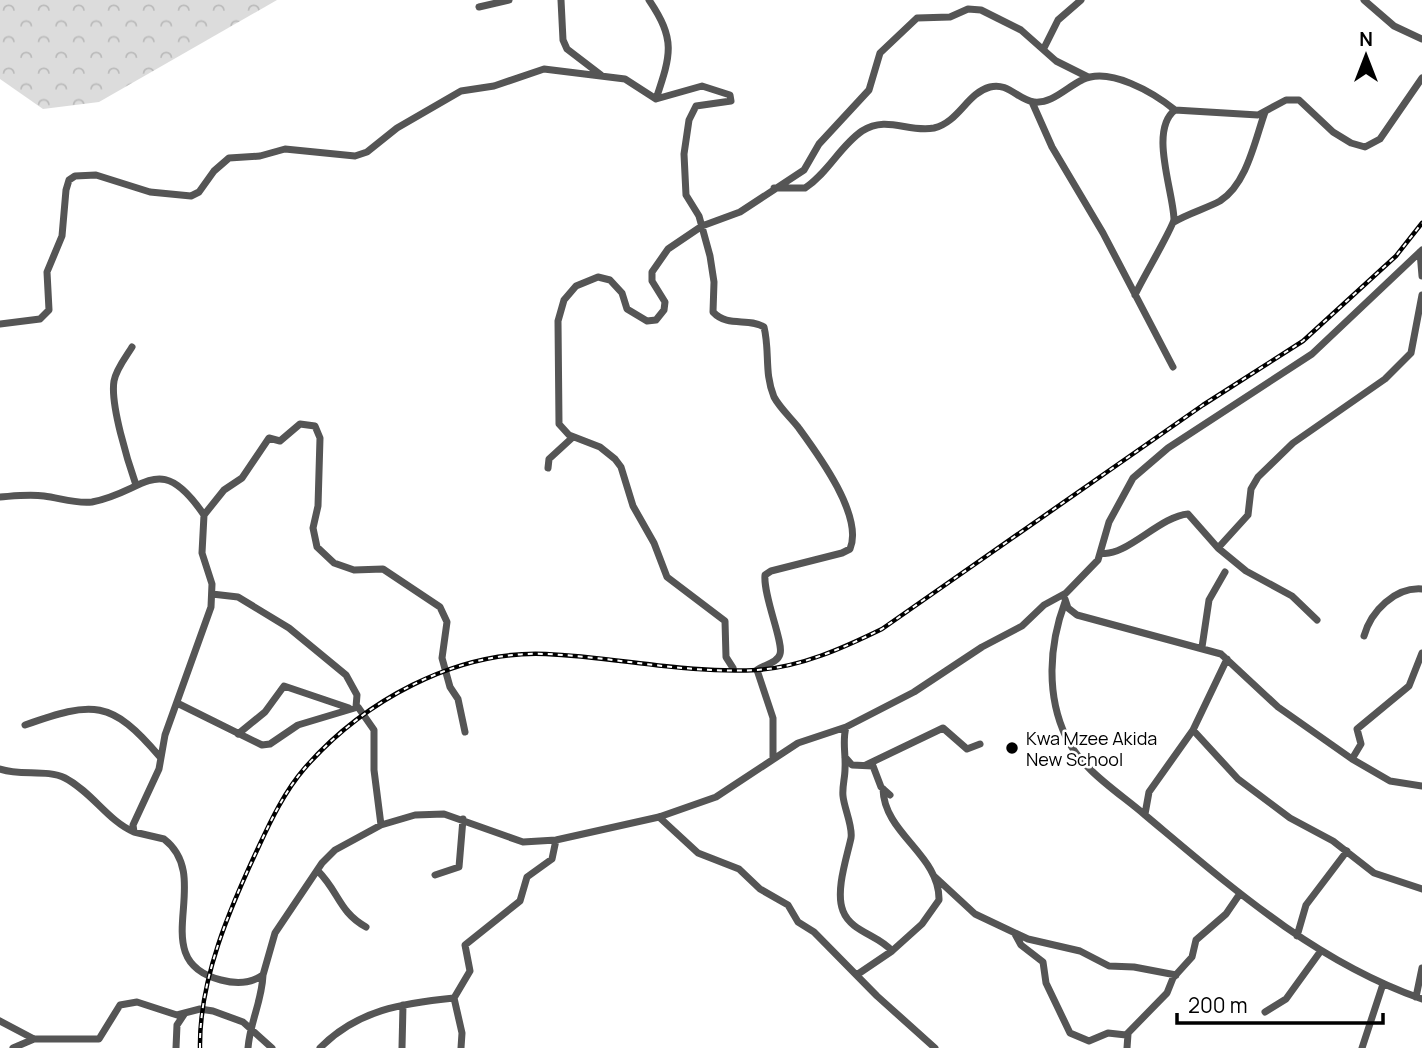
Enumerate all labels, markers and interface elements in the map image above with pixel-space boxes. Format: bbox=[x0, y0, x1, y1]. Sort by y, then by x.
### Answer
north arrow bbox=[1331, 21, 1401, 91]
text: N bbox=[1359, 26, 1373, 52]
place label: Kwa Mzee Akida New School bbox=[1026, 726, 1157, 771]
marker: Kwa Mzee Akida New School bbox=[1004, 740, 1020, 756]
scale bar bbox=[1177, 982, 1384, 1026]
text: 200 m bbox=[1188, 991, 1248, 1019]

